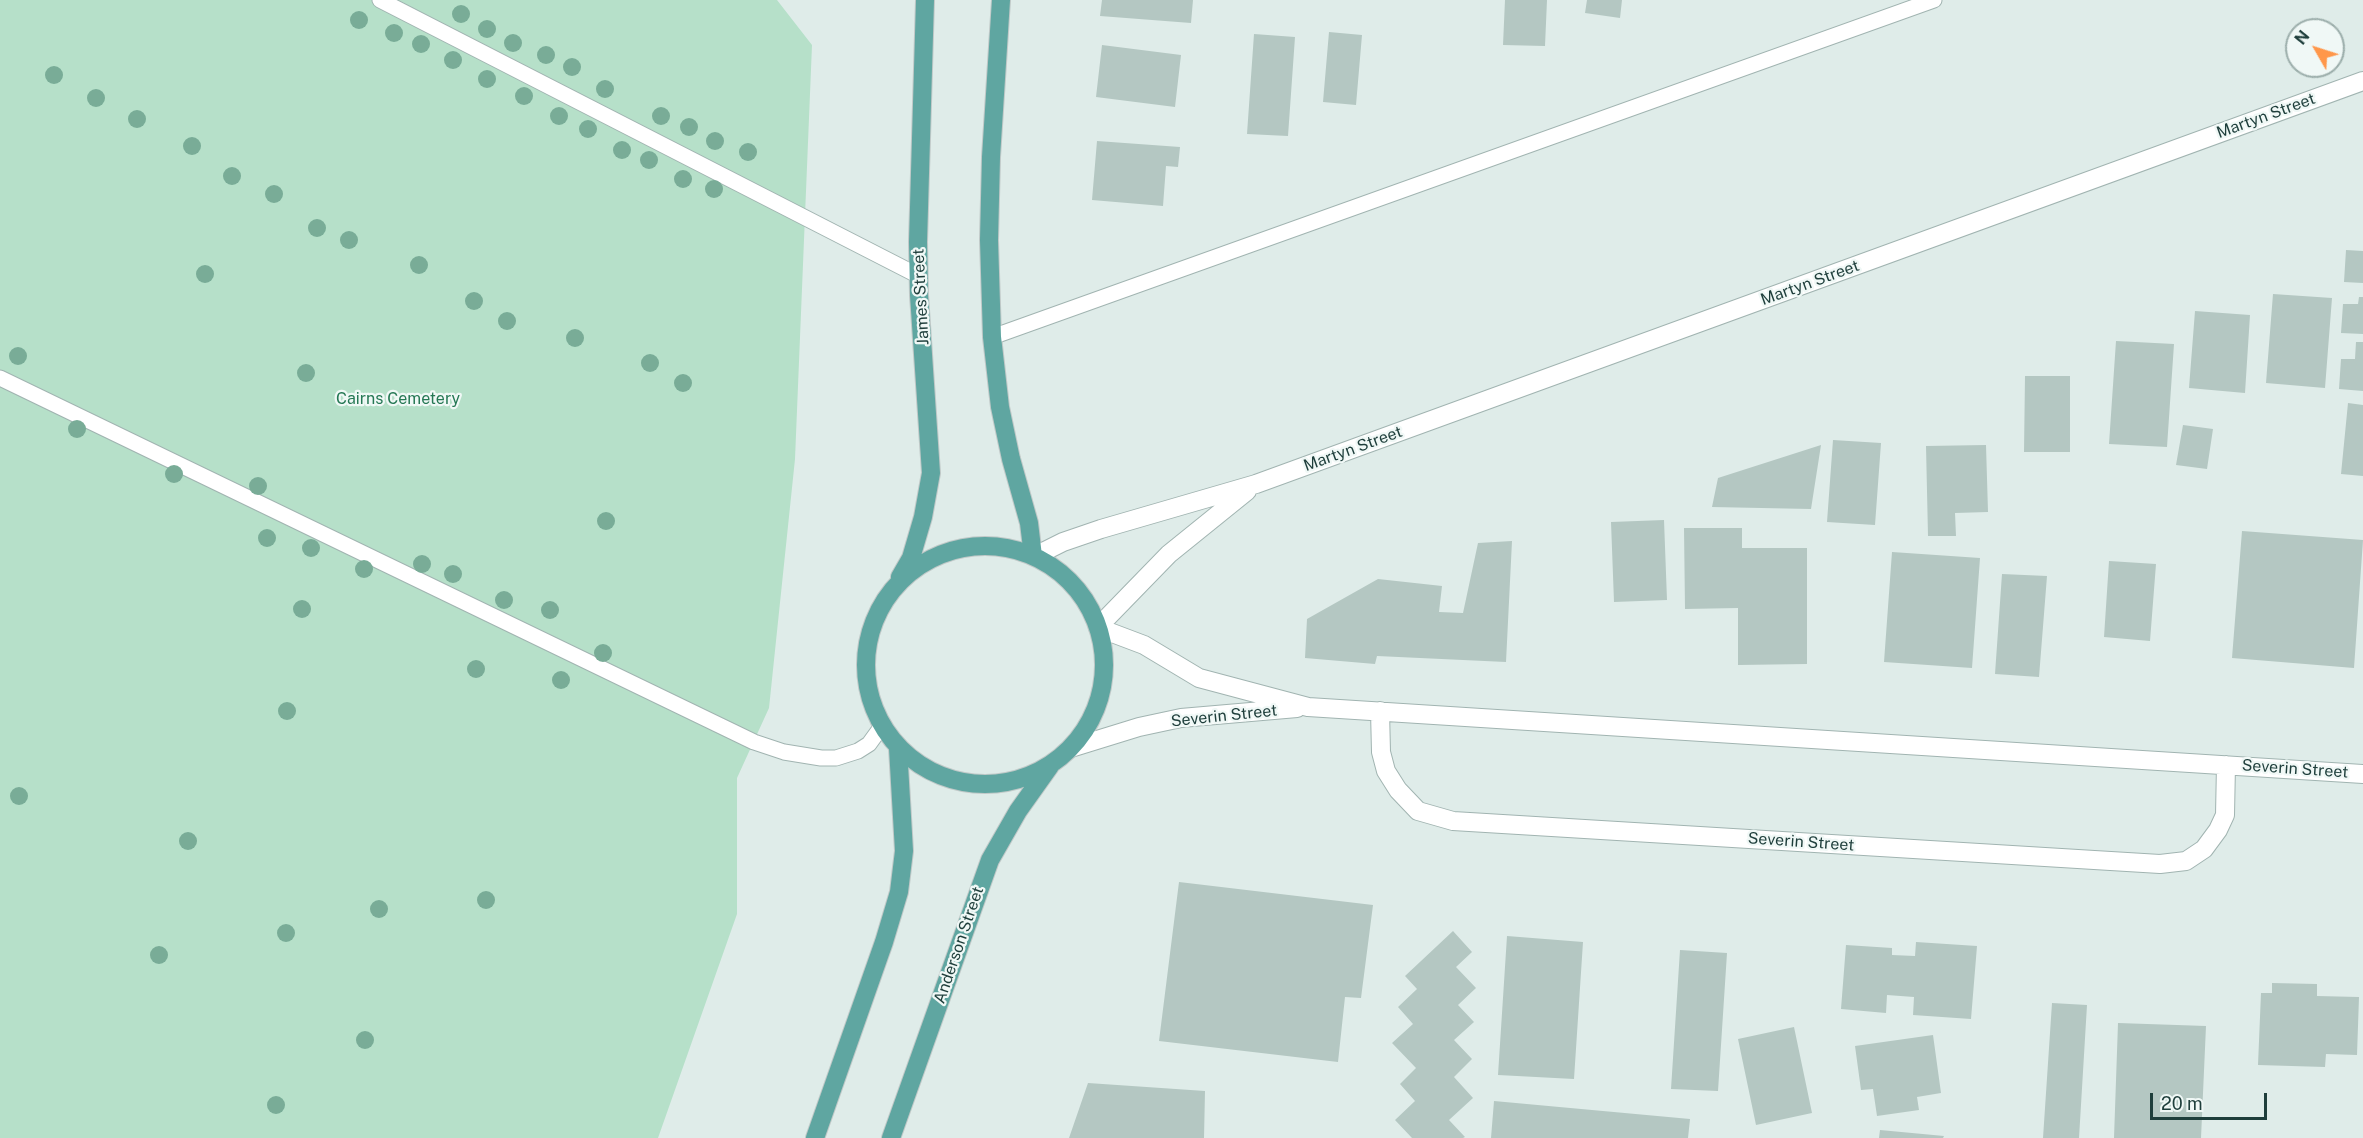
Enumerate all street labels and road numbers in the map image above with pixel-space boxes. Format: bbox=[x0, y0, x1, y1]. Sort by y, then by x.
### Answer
street label: Martyn Street bbox=[2214, 89, 2318, 143]
street label: James Street bbox=[909, 248, 933, 346]
street label: Martyn Street bbox=[1758, 256, 1862, 310]
street label: Martyn Street bbox=[1301, 422, 1405, 476]
street label: Severin Street bbox=[1170, 701, 1278, 731]
street label: Severin Street bbox=[2241, 756, 2349, 782]
street label: Severin Street bbox=[1747, 829, 1855, 855]
street label: Anderson Street bbox=[930, 884, 988, 1006]

